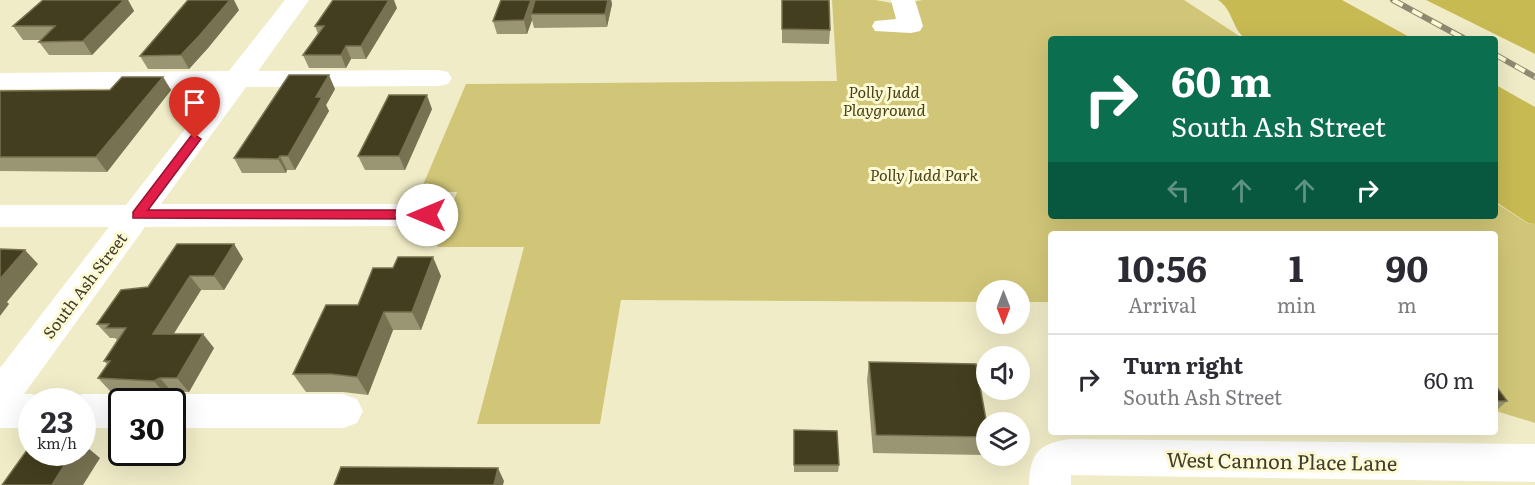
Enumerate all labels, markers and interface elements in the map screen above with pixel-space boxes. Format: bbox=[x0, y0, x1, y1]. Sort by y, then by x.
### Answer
text: 60 m bbox=[1171, 48, 1272, 110]
icon: right bbox=[1072, 60, 1150, 138]
pin bbox=[169, 77, 220, 139]
park label: Polly Judd Playground bbox=[842, 79, 926, 121]
icon: arrive bbox=[178, 86, 211, 119]
text: South Ash Street bbox=[1171, 105, 1386, 145]
park label: Polly Judd Park bbox=[870, 162, 978, 186]
icon: left bbox=[1162, 174, 1195, 207]
icon: ahead bbox=[1225, 174, 1258, 207]
icon: ahead bbox=[1288, 174, 1321, 207]
icon: right bbox=[1351, 174, 1384, 207]
position arrow bbox=[395, 183, 459, 247]
street label: South Ash Street bbox=[36, 226, 132, 343]
text: 10:56 bbox=[1118, 240, 1207, 293]
text: 1 bbox=[1289, 240, 1304, 293]
text: 90 bbox=[1386, 240, 1428, 293]
north arrow bbox=[976, 280, 1030, 334]
map controls bbox=[976, 280, 1030, 466]
text: Arrival bbox=[1128, 289, 1196, 319]
text: min bbox=[1277, 289, 1316, 319]
text: m bbox=[1397, 289, 1417, 319]
button: sound bbox=[976, 346, 1030, 400]
text: Turn right bbox=[1123, 348, 1243, 381]
icon: right bbox=[1072, 363, 1105, 396]
text: 60 m bbox=[1424, 363, 1474, 396]
text: South Ash Street bbox=[1123, 381, 1282, 411]
speed limit sign: 30 bbox=[108, 388, 186, 466]
text: 23 bbox=[41, 398, 73, 442]
button: layers bbox=[976, 412, 1030, 466]
text: km/h bbox=[37, 431, 77, 454]
street label: West Cannon Place Lane bbox=[1166, 443, 1398, 477]

